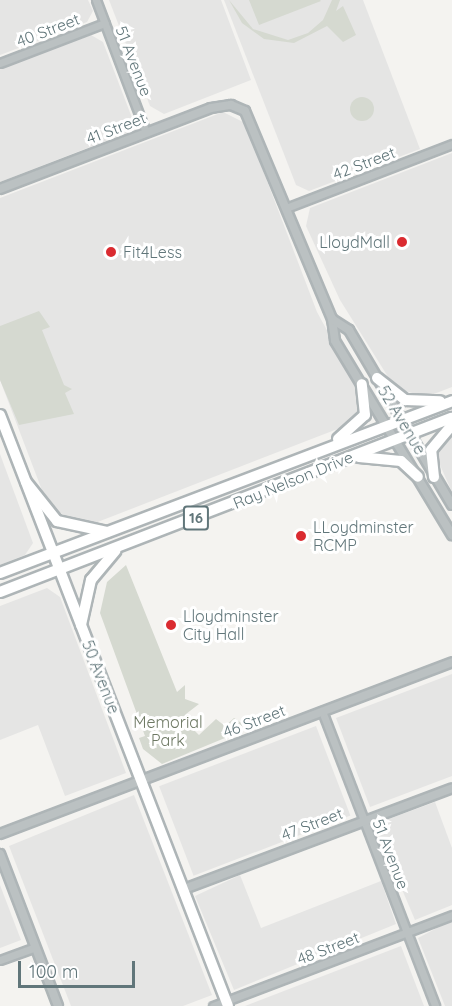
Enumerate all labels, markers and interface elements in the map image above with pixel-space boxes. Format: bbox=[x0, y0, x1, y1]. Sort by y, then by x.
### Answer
street label: 40 Street bbox=[14, 9, 82, 51]
street label: 51 Avenue bbox=[112, 23, 156, 99]
street label: 41 Street bbox=[83, 108, 149, 148]
street label: 42 Street bbox=[330, 142, 398, 184]
place label: LloydMall bbox=[319, 232, 390, 252]
marker: LloydMall bbox=[395, 235, 409, 249]
place label: Fit4Less bbox=[123, 242, 182, 262]
marker: Fit4Less bbox=[104, 245, 118, 259]
street label: 52 Avenue bbox=[374, 382, 430, 458]
street label: Ray Nelson Drive bbox=[230, 447, 356, 513]
road number: 16 bbox=[182, 506, 210, 530]
place label: LLoydminster RCMP bbox=[313, 517, 414, 555]
marker: LLoydminster RCMP bbox=[294, 529, 308, 543]
place label: Lloydminster City Hall bbox=[183, 606, 279, 644]
marker: Lloydminster City Hall bbox=[164, 618, 178, 632]
street label: 50 Avenue bbox=[78, 637, 124, 717]
street label: 46 Street bbox=[220, 700, 288, 742]
park label: Memorial Park bbox=[133, 712, 203, 750]
street label: 47 Street bbox=[279, 804, 345, 844]
street label: 51 Avenue bbox=[369, 816, 413, 892]
street label: 48 Street bbox=[294, 927, 362, 969]
scale bar bbox=[21, 949, 138, 987]
text: 100 m bbox=[29, 960, 78, 983]

